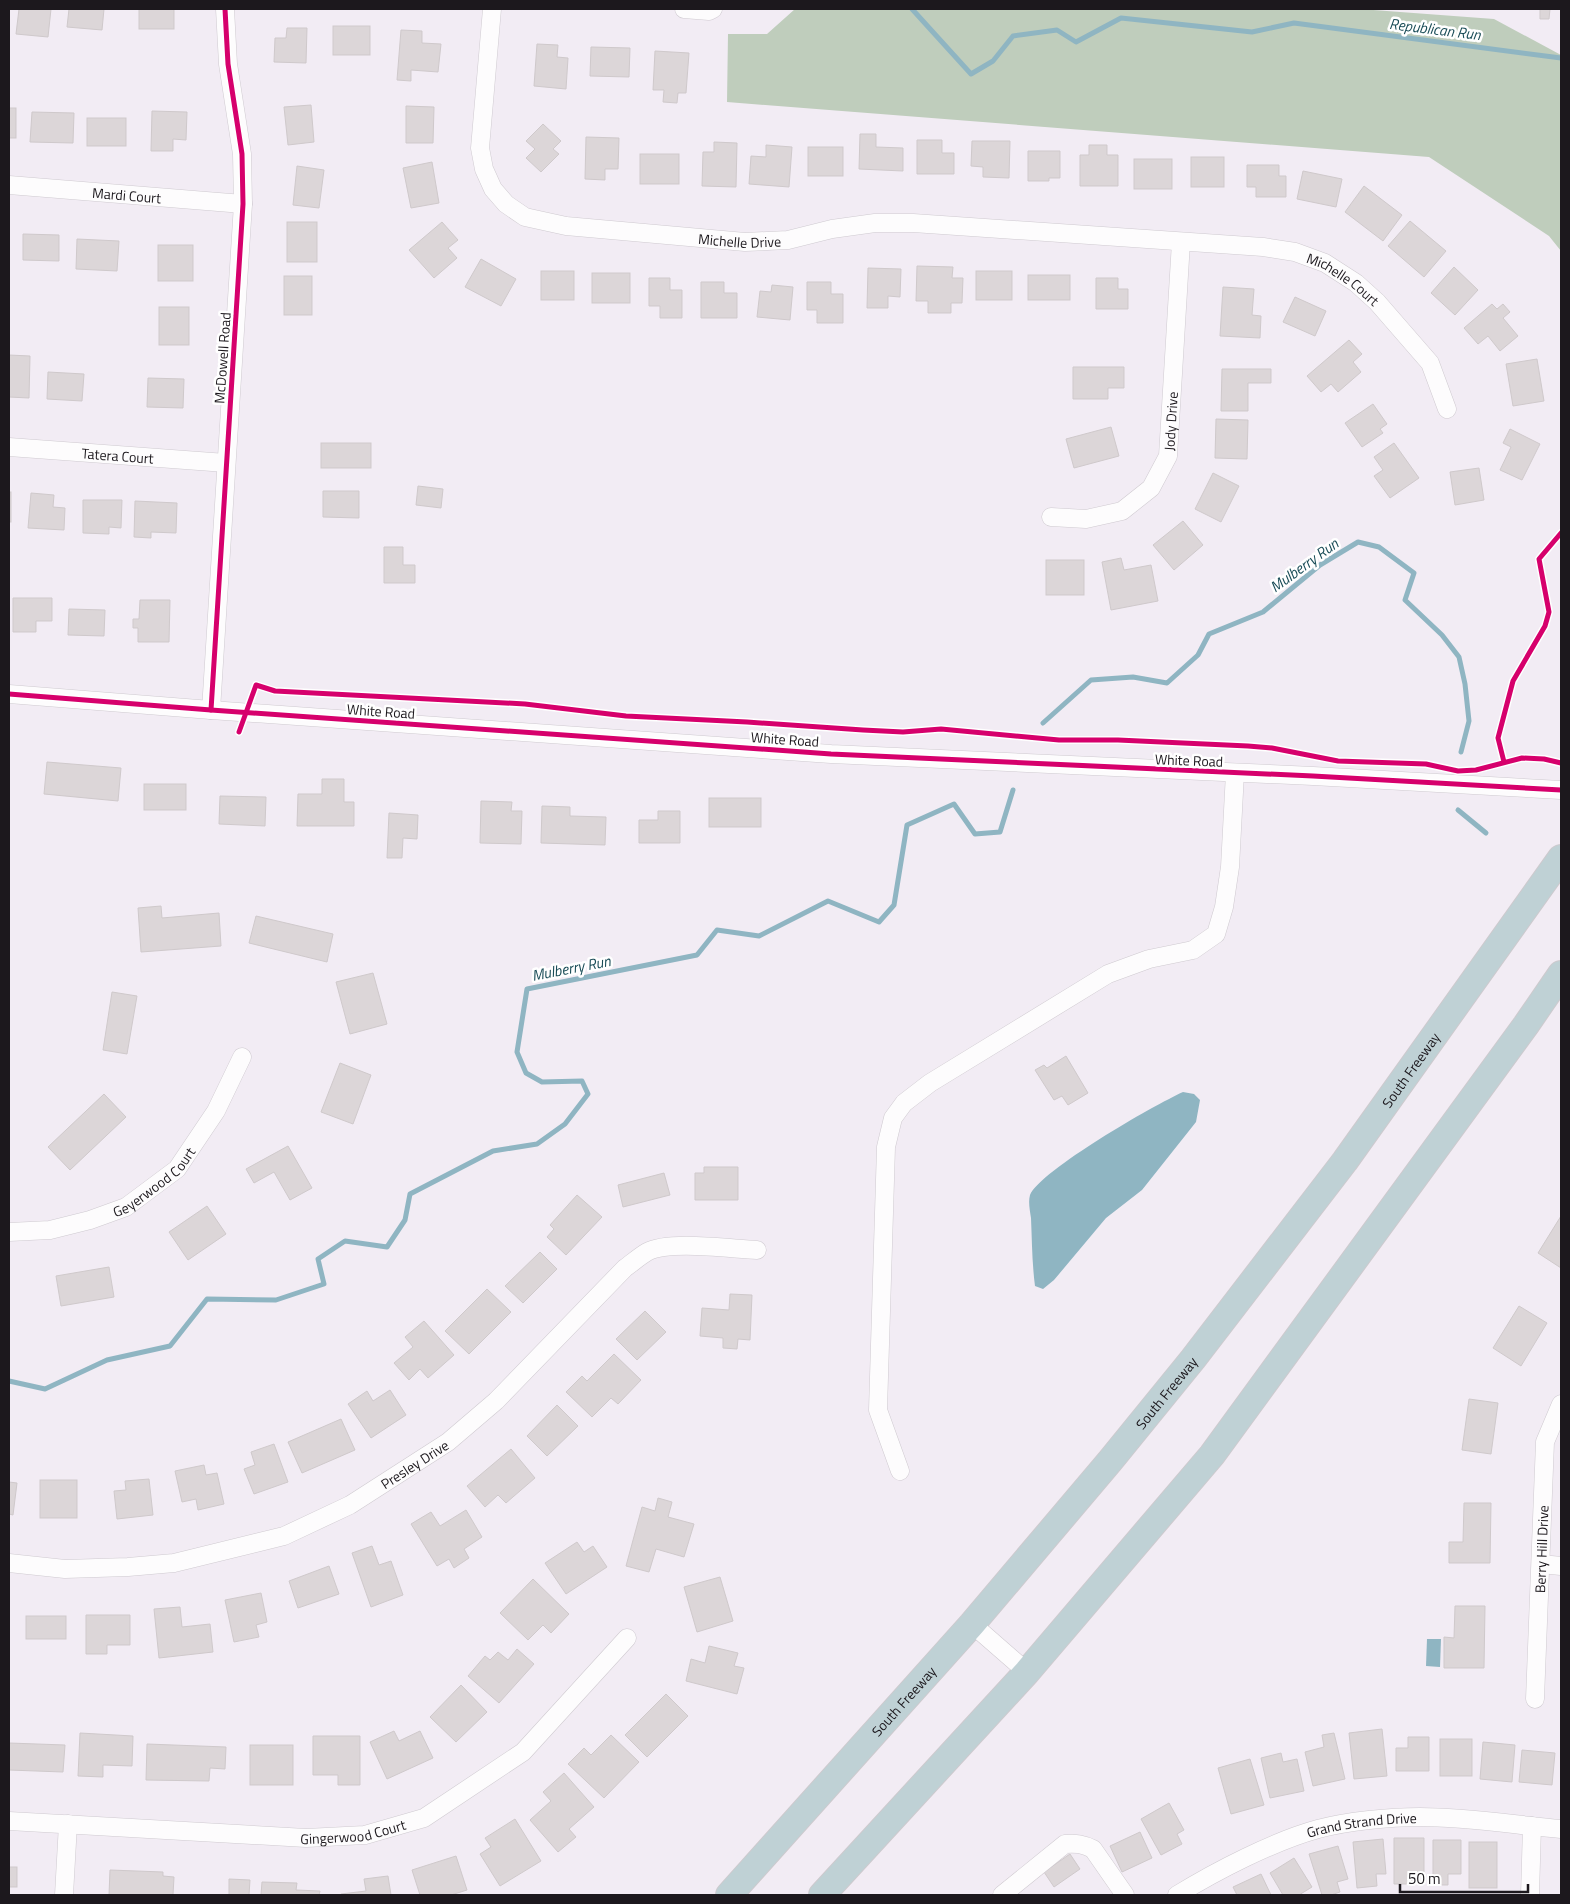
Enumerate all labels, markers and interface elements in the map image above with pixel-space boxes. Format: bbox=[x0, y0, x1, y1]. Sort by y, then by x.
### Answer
water label: Republican Run bbox=[1388, 12, 1482, 46]
street label: Mardi Court bbox=[91, 181, 162, 208]
street label: Michelle Drive bbox=[697, 227, 781, 253]
street label: Michelle Court bbox=[1304, 247, 1385, 310]
street label: McDowell Road bbox=[208, 312, 236, 404]
street label: Jody Drive bbox=[1158, 391, 1182, 451]
street label: Tatera Court bbox=[81, 442, 155, 468]
water label: Mulberry Run bbox=[1265, 532, 1343, 598]
street label: White Road bbox=[346, 698, 416, 724]
street label: White Road bbox=[750, 726, 820, 752]
street label: White Road bbox=[1154, 748, 1224, 772]
water label: Mulberry Run bbox=[530, 949, 613, 987]
street label: South Freeway bbox=[1376, 1027, 1444, 1112]
street label: Geyerwood Court bbox=[110, 1142, 200, 1222]
street label: South Freeway bbox=[1130, 1351, 1202, 1433]
street label: Presley Drive bbox=[376, 1434, 452, 1493]
street label: Berry Hill Drive bbox=[1529, 1505, 1553, 1594]
street label: South Freeway bbox=[866, 1661, 941, 1741]
street label: Grand Strand Drive bbox=[1304, 1807, 1417, 1842]
street label: Gingerwood Court bbox=[300, 1813, 408, 1849]
scale bar bbox=[1400, 1862, 1528, 1894]
text: 50 m bbox=[1408, 1867, 1441, 1890]

